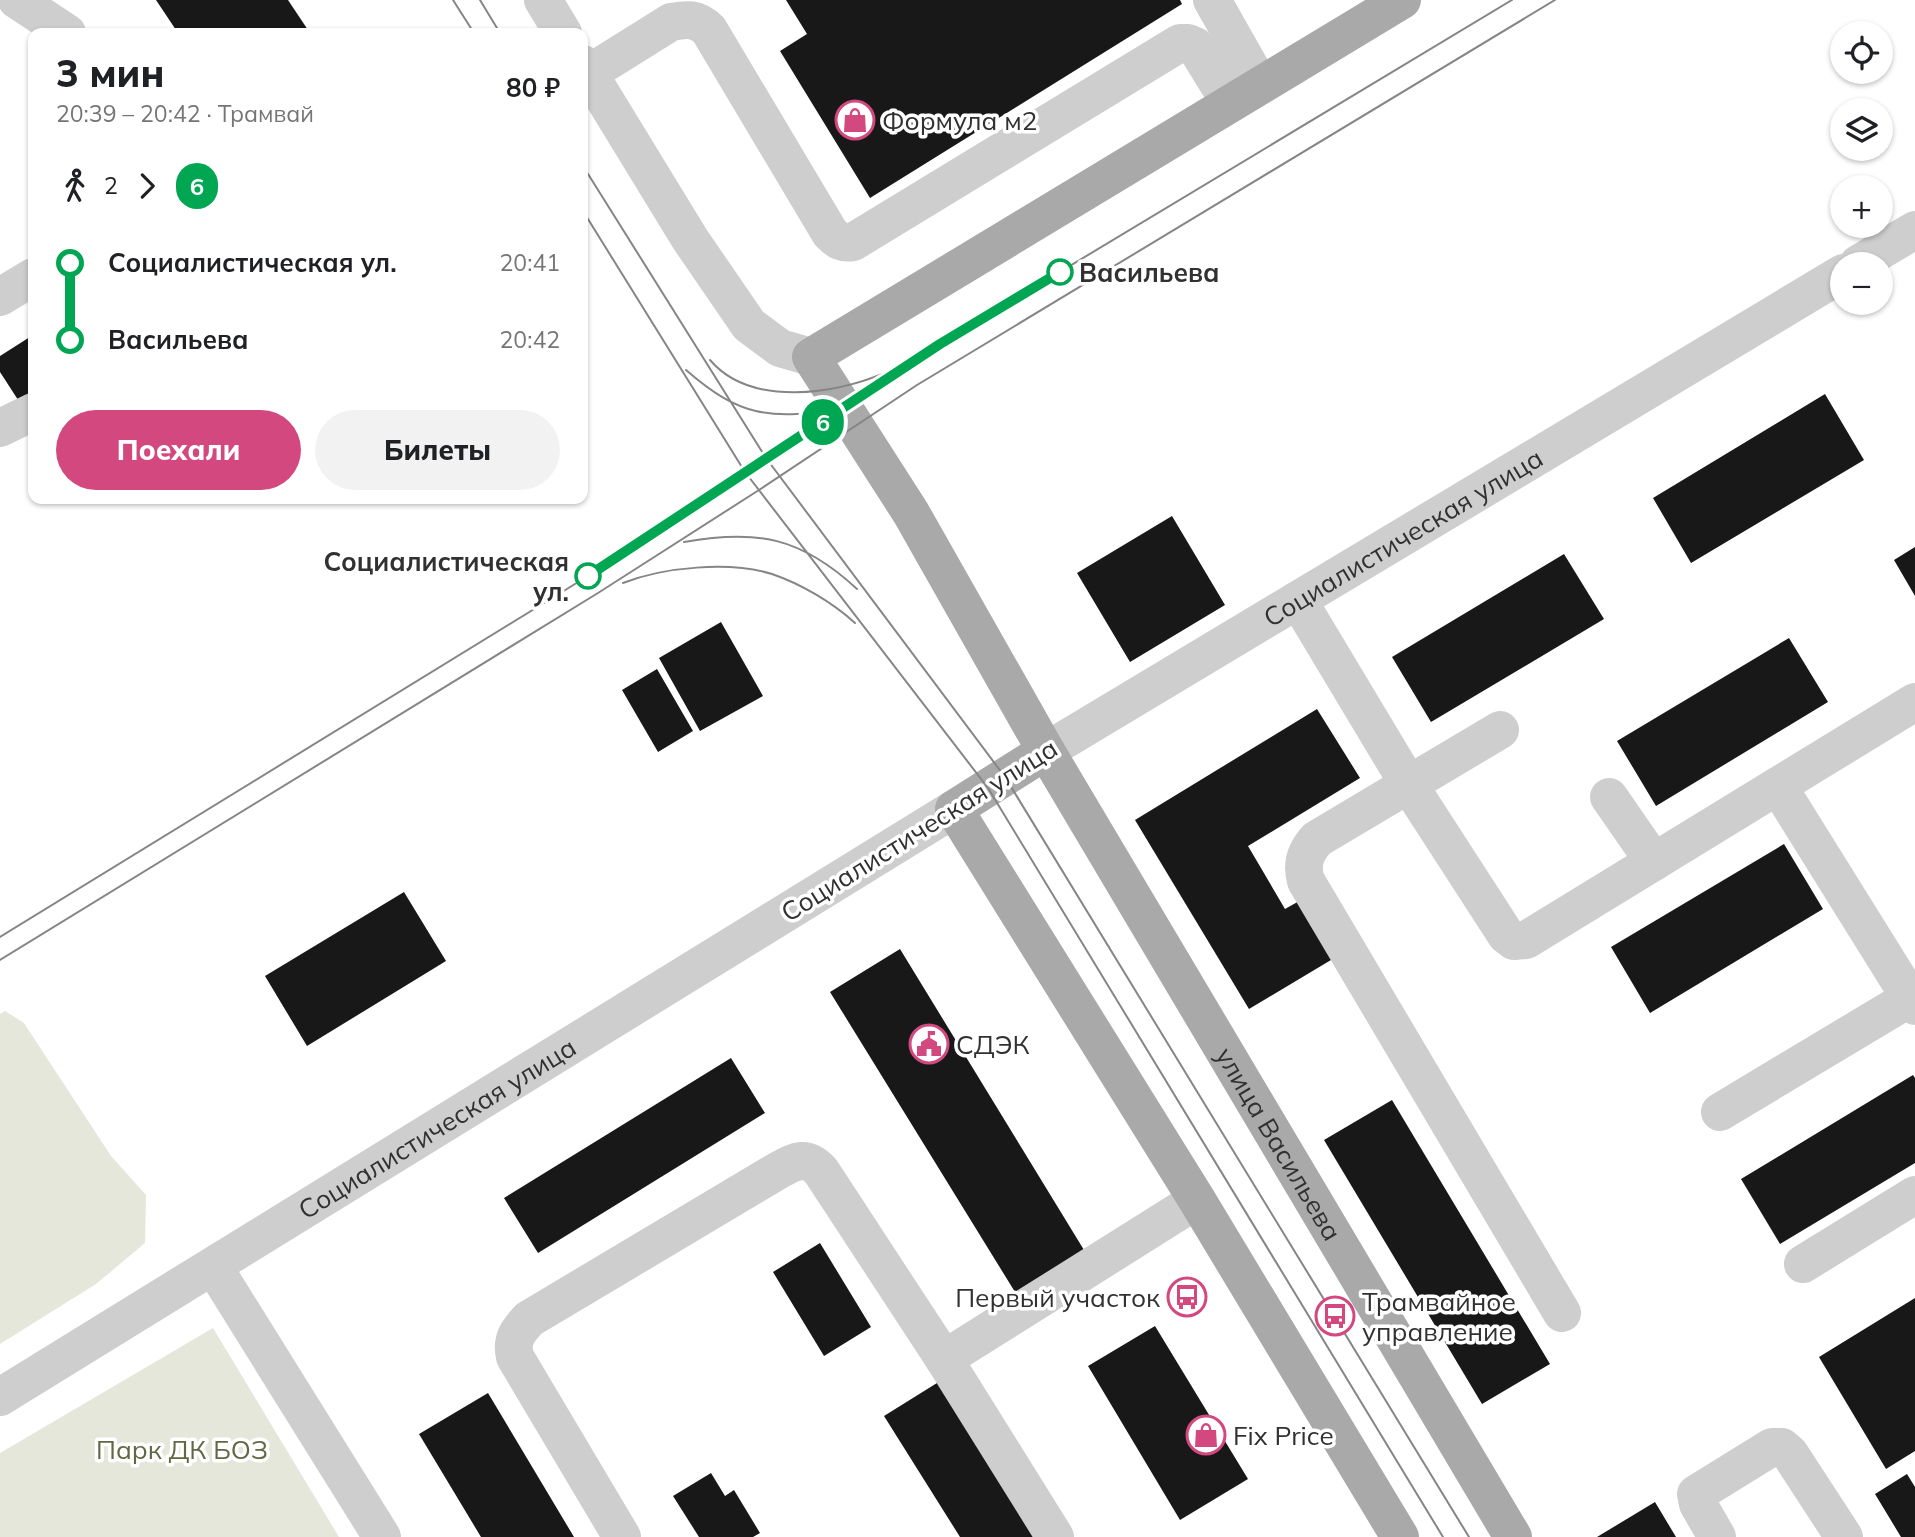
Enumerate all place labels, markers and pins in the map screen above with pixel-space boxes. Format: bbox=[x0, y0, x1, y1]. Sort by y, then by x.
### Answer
shop icon: Формула м2 bbox=[834, 99, 876, 141]
place label: Формула м2 bbox=[882, 104, 1037, 137]
place label: Васильева bbox=[1079, 256, 1220, 289]
marker: Васильева bbox=[1047, 259, 1073, 285]
place label: Социалистическая ул. bbox=[323, 545, 569, 608]
marker: Социалистическая ул. bbox=[575, 563, 601, 589]
public building icon: СДЭК bbox=[908, 1023, 950, 1065]
place label: СДЭК bbox=[956, 1028, 1030, 1061]
bus stop icon: Первый участок bbox=[1166, 1276, 1208, 1318]
place label: Первый участок bbox=[955, 1281, 1160, 1314]
place label: Трамвайное управление bbox=[1362, 1285, 1516, 1348]
bus stop icon: Трамвайное управление bbox=[1314, 1295, 1356, 1337]
shop icon: Fix Price bbox=[1185, 1414, 1227, 1456]
place label: Fix Price bbox=[1233, 1419, 1334, 1452]

